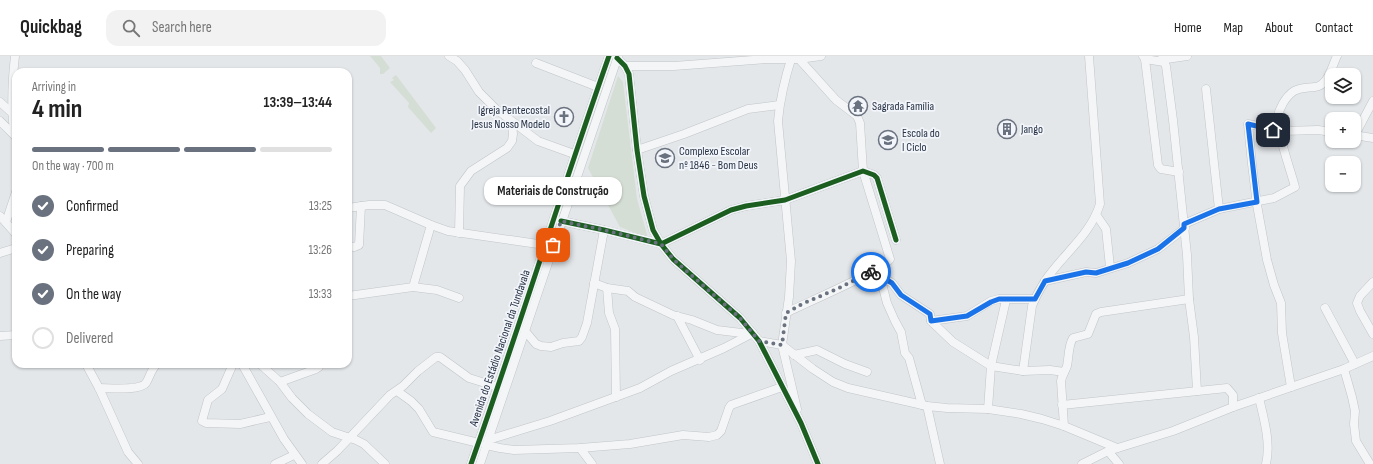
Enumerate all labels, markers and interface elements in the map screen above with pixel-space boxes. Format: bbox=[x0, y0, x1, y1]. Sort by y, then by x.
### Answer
search box bbox=[106, 10, 386, 46]
text: Quickbag bbox=[20, 16, 82, 39]
icon: search bbox=[120, 17, 142, 39]
text: Search here bbox=[152, 18, 212, 37]
text: Home bbox=[1174, 19, 1202, 36]
text: Map bbox=[1224, 19, 1243, 36]
text: About bbox=[1265, 19, 1293, 36]
text: Contact bbox=[1315, 19, 1353, 36]
map controls bbox=[1325, 68, 1361, 192]
button: layers bbox=[1325, 68, 1361, 104]
text: Arriving in bbox=[32, 79, 76, 95]
text: 13:39–13:44 bbox=[264, 93, 332, 112]
text: 4 min bbox=[32, 94, 82, 125]
temple icon: Sagrada Família bbox=[847, 95, 869, 117]
place label: Sagrada Família bbox=[872, 99, 935, 114]
place label: Igreja Pentecostal Jesus Nosso Modelo bbox=[471, 103, 550, 132]
church icon: Igreja Pentecostal Jesus Nosso Modelo bbox=[553, 106, 575, 128]
button: + bbox=[1325, 112, 1361, 148]
pin bbox=[1256, 113, 1290, 147]
building icon: Jango bbox=[996, 118, 1018, 140]
icon: home bbox=[1262, 119, 1284, 141]
place label: Jango bbox=[1020, 122, 1043, 137]
place label: Escola do I Ciclo bbox=[902, 126, 940, 155]
school or university icon: Escola do I Ciclo bbox=[877, 129, 899, 151]
place label: Complexo Escolar nº 1846 - Bom Deus bbox=[679, 144, 758, 173]
school or university icon: Complexo Escolar nº 1846 - Bom Deus bbox=[654, 147, 676, 169]
button: − bbox=[1325, 156, 1361, 192]
text: On the way · 700 m bbox=[32, 158, 114, 174]
callout: Materiais de Construção bbox=[484, 177, 622, 205]
text: Materiais de Construção bbox=[497, 183, 609, 199]
icon: check bbox=[32, 195, 54, 217]
text: Confirmed bbox=[66, 197, 119, 216]
text: 13:25 bbox=[309, 198, 332, 214]
pin bbox=[536, 228, 570, 262]
icon: bag bbox=[542, 234, 564, 256]
icon: check bbox=[32, 239, 54, 261]
text: Preparing bbox=[66, 241, 114, 260]
text: 13:26 bbox=[308, 242, 332, 258]
courier bbox=[851, 252, 891, 292]
icon: bike bbox=[860, 261, 882, 283]
street label: Avenida do Estádio Nacional da Tundavala bbox=[466, 267, 534, 429]
icon: check bbox=[32, 283, 54, 305]
text: On the way bbox=[66, 285, 121, 304]
text: 13:33 bbox=[309, 286, 332, 302]
text: Delivered bbox=[66, 329, 113, 348]

